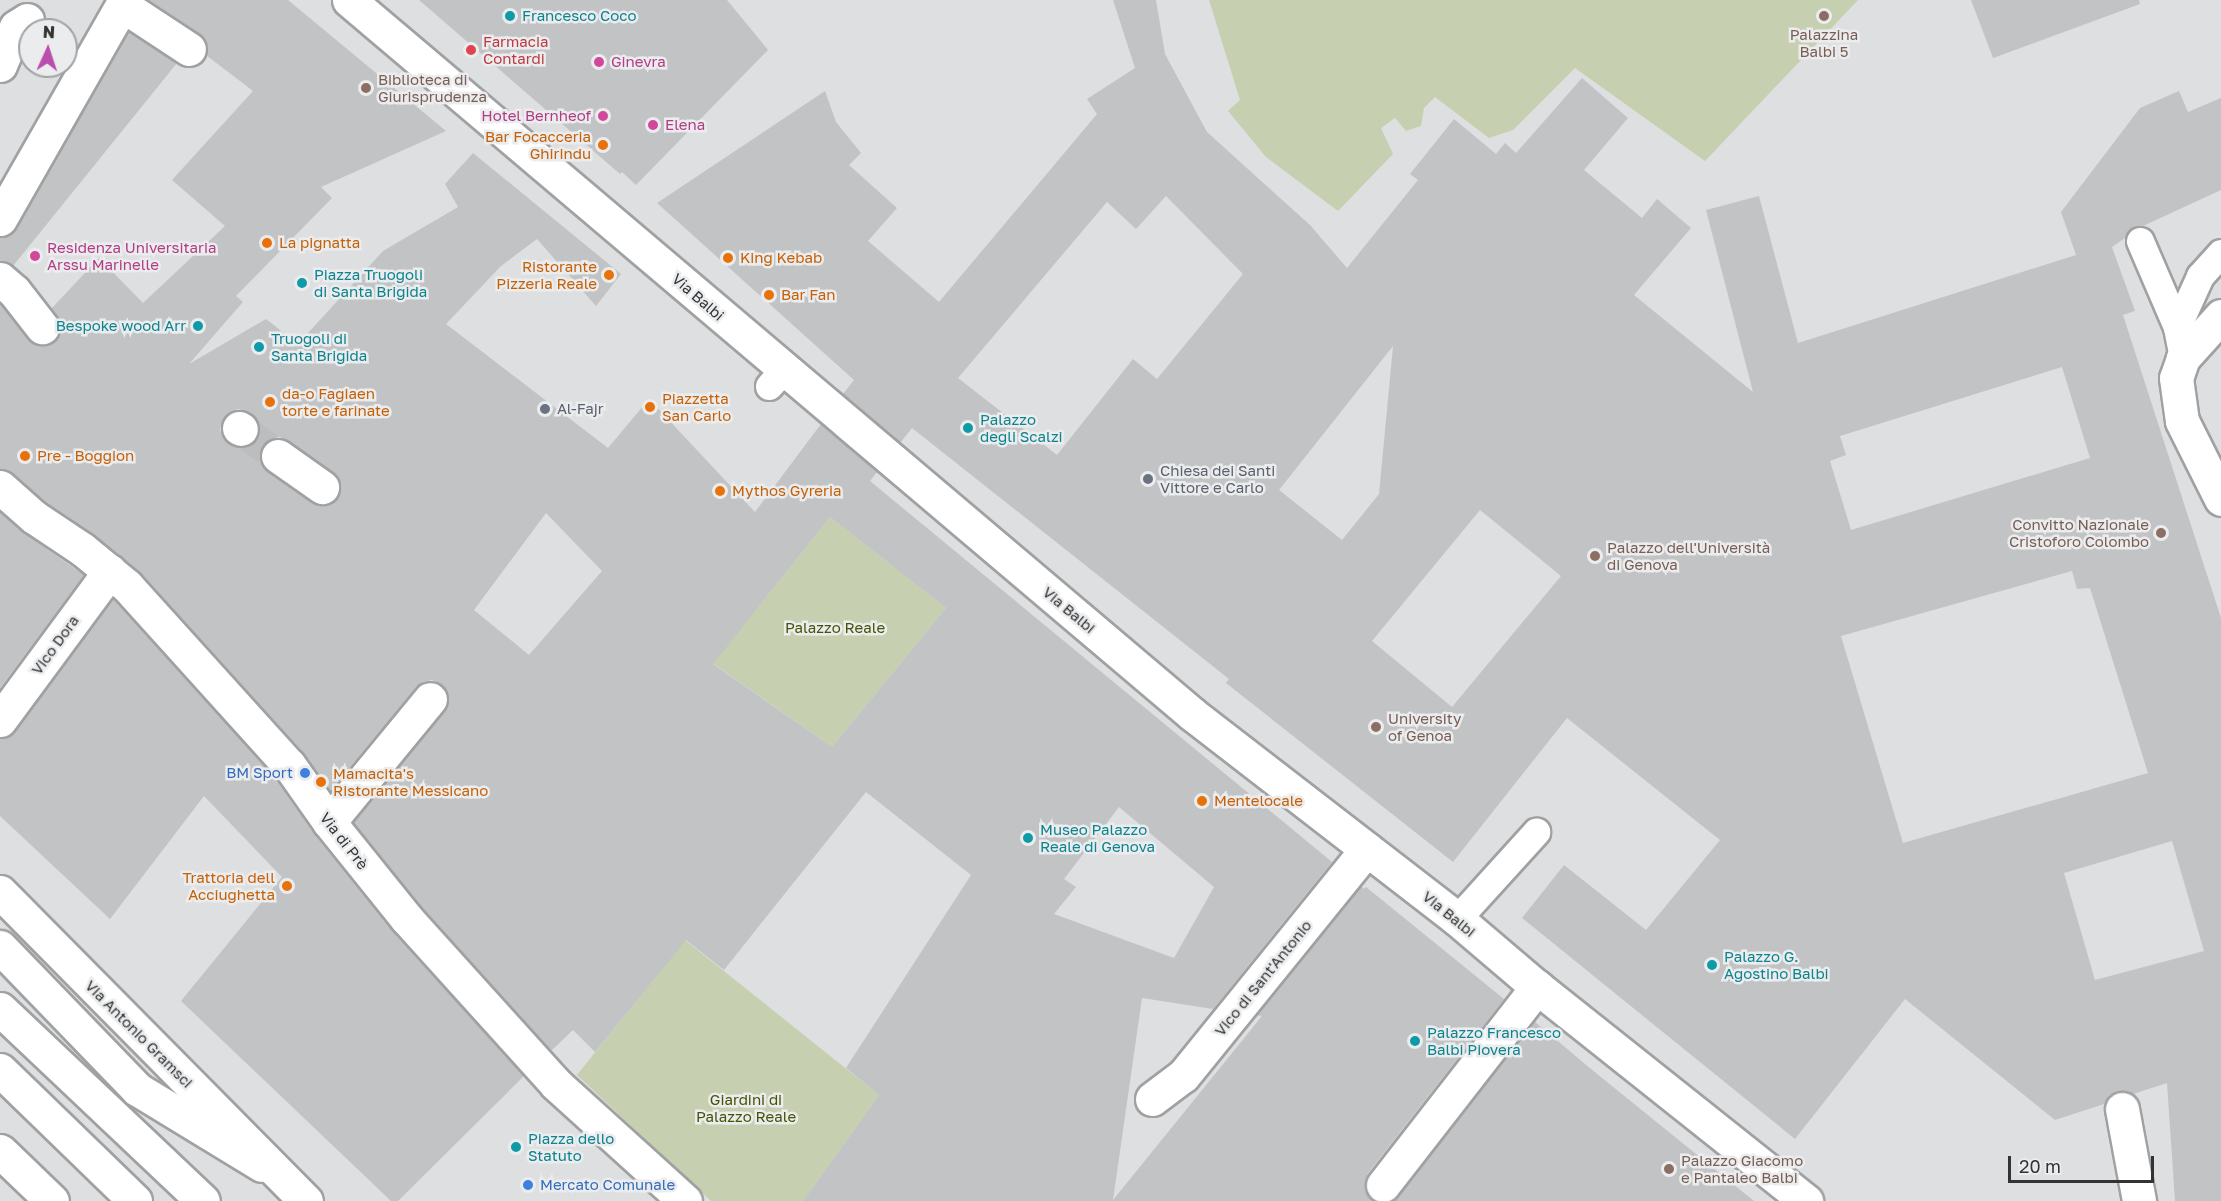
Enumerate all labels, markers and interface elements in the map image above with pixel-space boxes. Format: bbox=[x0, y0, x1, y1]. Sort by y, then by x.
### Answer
place label: Francesco Coco bbox=[522, 7, 636, 25]
marker: Francesco Coco bbox=[503, 9, 517, 23]
marker: Palazzina Balbi 5 bbox=[1817, 9, 1831, 23]
north arrow bbox=[18, 18, 78, 78]
text: N bbox=[42, 22, 55, 42]
place label: Palazzina Balbi 5 bbox=[1790, 25, 1858, 60]
place label: Farmacia Contardi bbox=[483, 32, 548, 67]
marker: Farmacia Contardi bbox=[464, 43, 478, 57]
place label: Ginevra bbox=[611, 53, 666, 71]
marker: Ginevra bbox=[592, 55, 606, 69]
place label: Biblioteca di Giurisprudenza bbox=[378, 70, 487, 105]
marker: Biblioteca di Giurisprudenza bbox=[359, 81, 373, 95]
place label: Hotel Bernheof bbox=[481, 107, 591, 125]
marker: Hotel Bernheof bbox=[596, 109, 610, 123]
place label: Elena bbox=[665, 116, 705, 134]
marker: Elena bbox=[646, 118, 660, 132]
place label: Bar Focacceria Ghirindu bbox=[485, 127, 591, 162]
marker: Bar Focacceria Ghirindu bbox=[596, 138, 610, 152]
place label: La pignatta bbox=[279, 234, 360, 252]
marker: La pignatta bbox=[260, 236, 274, 250]
place label: Residenza Universitaria Arssu Marinelle bbox=[47, 238, 216, 273]
marker: Residenza Universitaria Arssu Marinelle bbox=[28, 249, 42, 263]
place label: King Kebab bbox=[740, 249, 822, 267]
marker: King Kebab bbox=[721, 251, 735, 265]
place label: Ristorante Pizzeria Reale bbox=[496, 257, 597, 292]
place label: Piazza Truogoli di Santa Brigida bbox=[314, 265, 427, 300]
marker: Ristorante Pizzeria Reale bbox=[602, 268, 616, 282]
street label: Via Balbi bbox=[668, 270, 728, 324]
marker: Piazza Truogoli di Santa Brigida bbox=[295, 276, 309, 290]
place label: Bar Fan bbox=[781, 286, 835, 304]
marker: Bar Fan bbox=[762, 288, 776, 302]
place label: Bespoke wood Arr bbox=[56, 317, 186, 335]
marker: Bespoke wood Arr bbox=[191, 319, 205, 333]
place label: Truogoli di Santa Brigida bbox=[271, 329, 367, 364]
marker: Truogoli di Santa Brigida bbox=[252, 340, 266, 354]
place label: da-o Fagiaen torte e farinate bbox=[282, 384, 390, 419]
place label: Piazzetta San Carlo bbox=[662, 389, 731, 424]
marker: da-o Fagiaen torte e farinate bbox=[263, 395, 277, 409]
place label: Al-Fajr bbox=[557, 400, 604, 418]
marker: Piazzetta San Carlo bbox=[643, 400, 657, 414]
marker: Al-Fajr bbox=[538, 402, 552, 416]
place label: Palazzo degli Scalzi bbox=[980, 410, 1063, 445]
marker: Palazzo degli Scalzi bbox=[961, 421, 975, 435]
place label: Pre - Boggion bbox=[37, 447, 134, 465]
marker: Pre - Boggion bbox=[18, 449, 32, 463]
place label: Chiesa dei Santi Vittore e Carlo bbox=[1160, 461, 1275, 496]
marker: Chiesa dei Santi Vittore e Carlo bbox=[1141, 472, 1155, 486]
place label: Mythos Gyreria bbox=[732, 482, 841, 500]
marker: Mythos Gyreria bbox=[713, 484, 727, 498]
place label: Convitto Nazionale Cristoforo Colombo bbox=[2009, 515, 2149, 550]
marker: Convitto Nazionale Cristoforo Colombo bbox=[2154, 526, 2168, 540]
place label: Palazzo dell'Università di Genova bbox=[1607, 538, 1770, 573]
marker: Palazzo dell'Università di Genova bbox=[1588, 549, 1602, 563]
street label: Via Balbi bbox=[1039, 583, 1099, 637]
street label: Vico Dora bbox=[28, 612, 82, 678]
park label: Palazzo Reale bbox=[785, 619, 885, 637]
place label: University of Genoa bbox=[1388, 709, 1462, 744]
marker: University of Genoa bbox=[1369, 720, 1383, 734]
place label: BM Sport bbox=[226, 764, 293, 782]
place label: Mamacita's Ristorante Messicano bbox=[333, 764, 488, 799]
marker: BM Sport bbox=[298, 766, 312, 780]
marker: Mamacita's Ristorante Messicano bbox=[314, 775, 328, 789]
place label: Mentelocale bbox=[1214, 792, 1303, 810]
marker: Mentelocale bbox=[1195, 794, 1209, 808]
street label: Via di Prè bbox=[316, 809, 372, 873]
place label: Museo Palazzo Reale di Genova bbox=[1040, 820, 1155, 855]
marker: Museo Palazzo Reale di Genova bbox=[1021, 831, 1035, 845]
place label: Trattoria dell Acciughetta bbox=[183, 868, 275, 903]
marker: Trattoria dell Acciughetta bbox=[280, 879, 294, 893]
street label: Via Balbi bbox=[1419, 887, 1479, 941]
street label: Vico di Sant'Antonio bbox=[1211, 916, 1315, 1040]
place label: Palazzo G. Agostino Balbi bbox=[1724, 947, 1829, 982]
marker: Palazzo G. Agostino Balbi bbox=[1705, 958, 1719, 972]
street label: Via Antonio Gramsci bbox=[82, 977, 196, 1091]
place label: Palazzo Francesco Balbi Piovera bbox=[1427, 1023, 1561, 1058]
marker: Palazzo Francesco Balbi Piovera bbox=[1408, 1034, 1422, 1048]
park label: Giardini di Palazzo Reale bbox=[696, 1090, 796, 1125]
place label: Piazza dello Statuto bbox=[528, 1129, 614, 1164]
marker: Piazza dello Statuto bbox=[509, 1140, 523, 1154]
scale bar bbox=[2011, 1144, 2156, 1182]
place label: Palazzo Giacomo e Pantaleo Balbi bbox=[1681, 1151, 1803, 1186]
text: 20 m bbox=[2019, 1155, 2061, 1177]
marker: Palazzo Giacomo e Pantaleo Balbi bbox=[1662, 1162, 1676, 1176]
place label: Mercato Comunale bbox=[540, 1176, 675, 1194]
marker: Mercato Comunale bbox=[521, 1178, 535, 1192]

